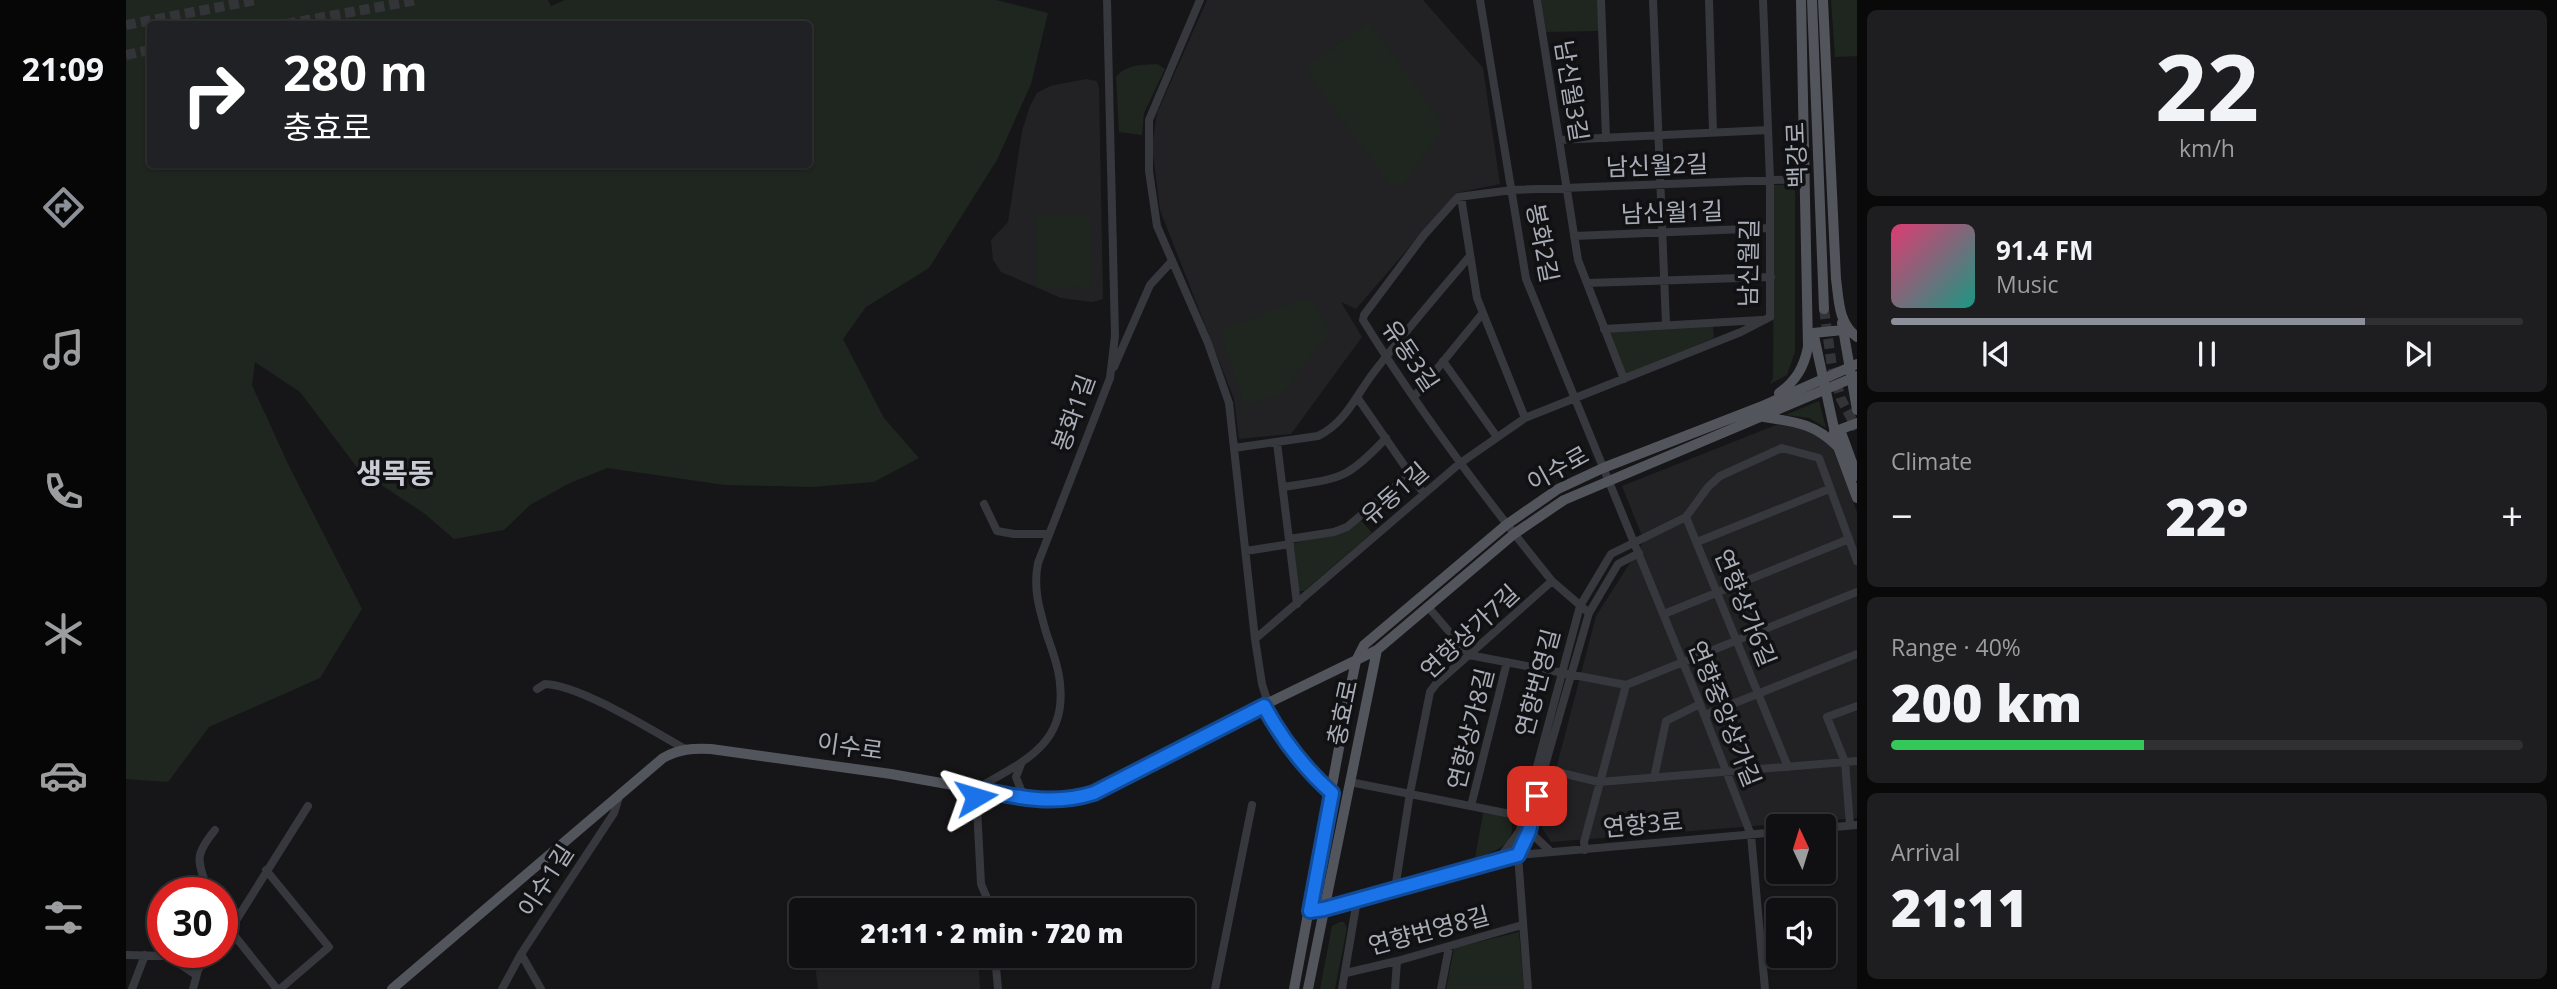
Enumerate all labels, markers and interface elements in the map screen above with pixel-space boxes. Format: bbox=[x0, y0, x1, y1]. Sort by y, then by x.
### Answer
text: 22 bbox=[2155, 24, 2259, 148]
street label: 남신월3길 bbox=[1548, 38, 1597, 144]
text: 280 m bbox=[283, 39, 428, 105]
text: 21:09 bbox=[22, 47, 104, 90]
icon: right bbox=[168, 49, 259, 140]
text: 충효로 bbox=[283, 105, 371, 148]
street label: 백강로 bbox=[1778, 121, 1813, 189]
text: km/h bbox=[2179, 132, 2235, 164]
street label: 남신월2길 bbox=[1605, 146, 1709, 183]
icon: directions bbox=[39, 183, 88, 232]
street label: 남신월1길 bbox=[1620, 193, 1724, 230]
street label: 봉화2길 bbox=[1520, 200, 1567, 285]
street label: 남신월길 bbox=[1730, 219, 1765, 307]
text: 91.4 FM bbox=[1996, 232, 2094, 268]
text: Music bbox=[1996, 268, 2059, 300]
street label: 유동3길 bbox=[1375, 313, 1447, 398]
icon: music bbox=[39, 325, 88, 374]
icon: previous bbox=[1977, 335, 2015, 373]
icon: pause bbox=[2188, 335, 2226, 373]
icon: next bbox=[2399, 335, 2437, 373]
street label: 봉화1길 bbox=[1043, 369, 1102, 456]
street label: 이수로 bbox=[1520, 437, 1594, 498]
text: Climate bbox=[1891, 445, 1972, 477]
district label: 생목동 bbox=[356, 453, 434, 491]
street label: 유동1길 bbox=[1353, 454, 1435, 532]
icon: phone bbox=[39, 467, 88, 516]
text: 22° bbox=[2166, 480, 2248, 551]
text: − bbox=[1891, 489, 1913, 541]
text: + bbox=[2501, 489, 2523, 541]
street label: 연향상가6길 bbox=[1708, 544, 1785, 671]
street label: 연향상가7길 bbox=[1412, 577, 1526, 685]
icon: climate bbox=[39, 609, 88, 658]
street label: 연향번영길 bbox=[1506, 625, 1567, 740]
text: Range · 40% bbox=[1891, 631, 2021, 663]
street label: 연향중앙상가길 bbox=[1681, 636, 1770, 791]
street label: 연향상가8길 bbox=[1439, 664, 1501, 793]
text: 200 km bbox=[1891, 666, 2082, 737]
street label: 충효로 bbox=[1319, 677, 1365, 749]
street label: 이수로 bbox=[815, 725, 885, 766]
icon: car bbox=[39, 751, 88, 800]
position arrow bbox=[939, 760, 1013, 834]
pin bbox=[1507, 766, 1567, 826]
icon: arrive bbox=[1518, 777, 1556, 815]
street label: 연향3로 bbox=[1602, 804, 1684, 843]
north arrow bbox=[1766, 814, 1836, 884]
map controls bbox=[1766, 814, 1836, 968]
text: Arrival bbox=[1891, 836, 1960, 868]
street label: 이수1길 bbox=[509, 838, 580, 923]
text: 21:11 bbox=[1891, 871, 2028, 942]
speed limit sign: 30 bbox=[147, 877, 238, 968]
icon: filters bbox=[39, 893, 88, 942]
street label: 연향번영8길 bbox=[1364, 898, 1493, 962]
button: sound bbox=[1766, 898, 1836, 968]
text: 21:11 · 2 min · 720 m bbox=[861, 915, 1123, 951]

